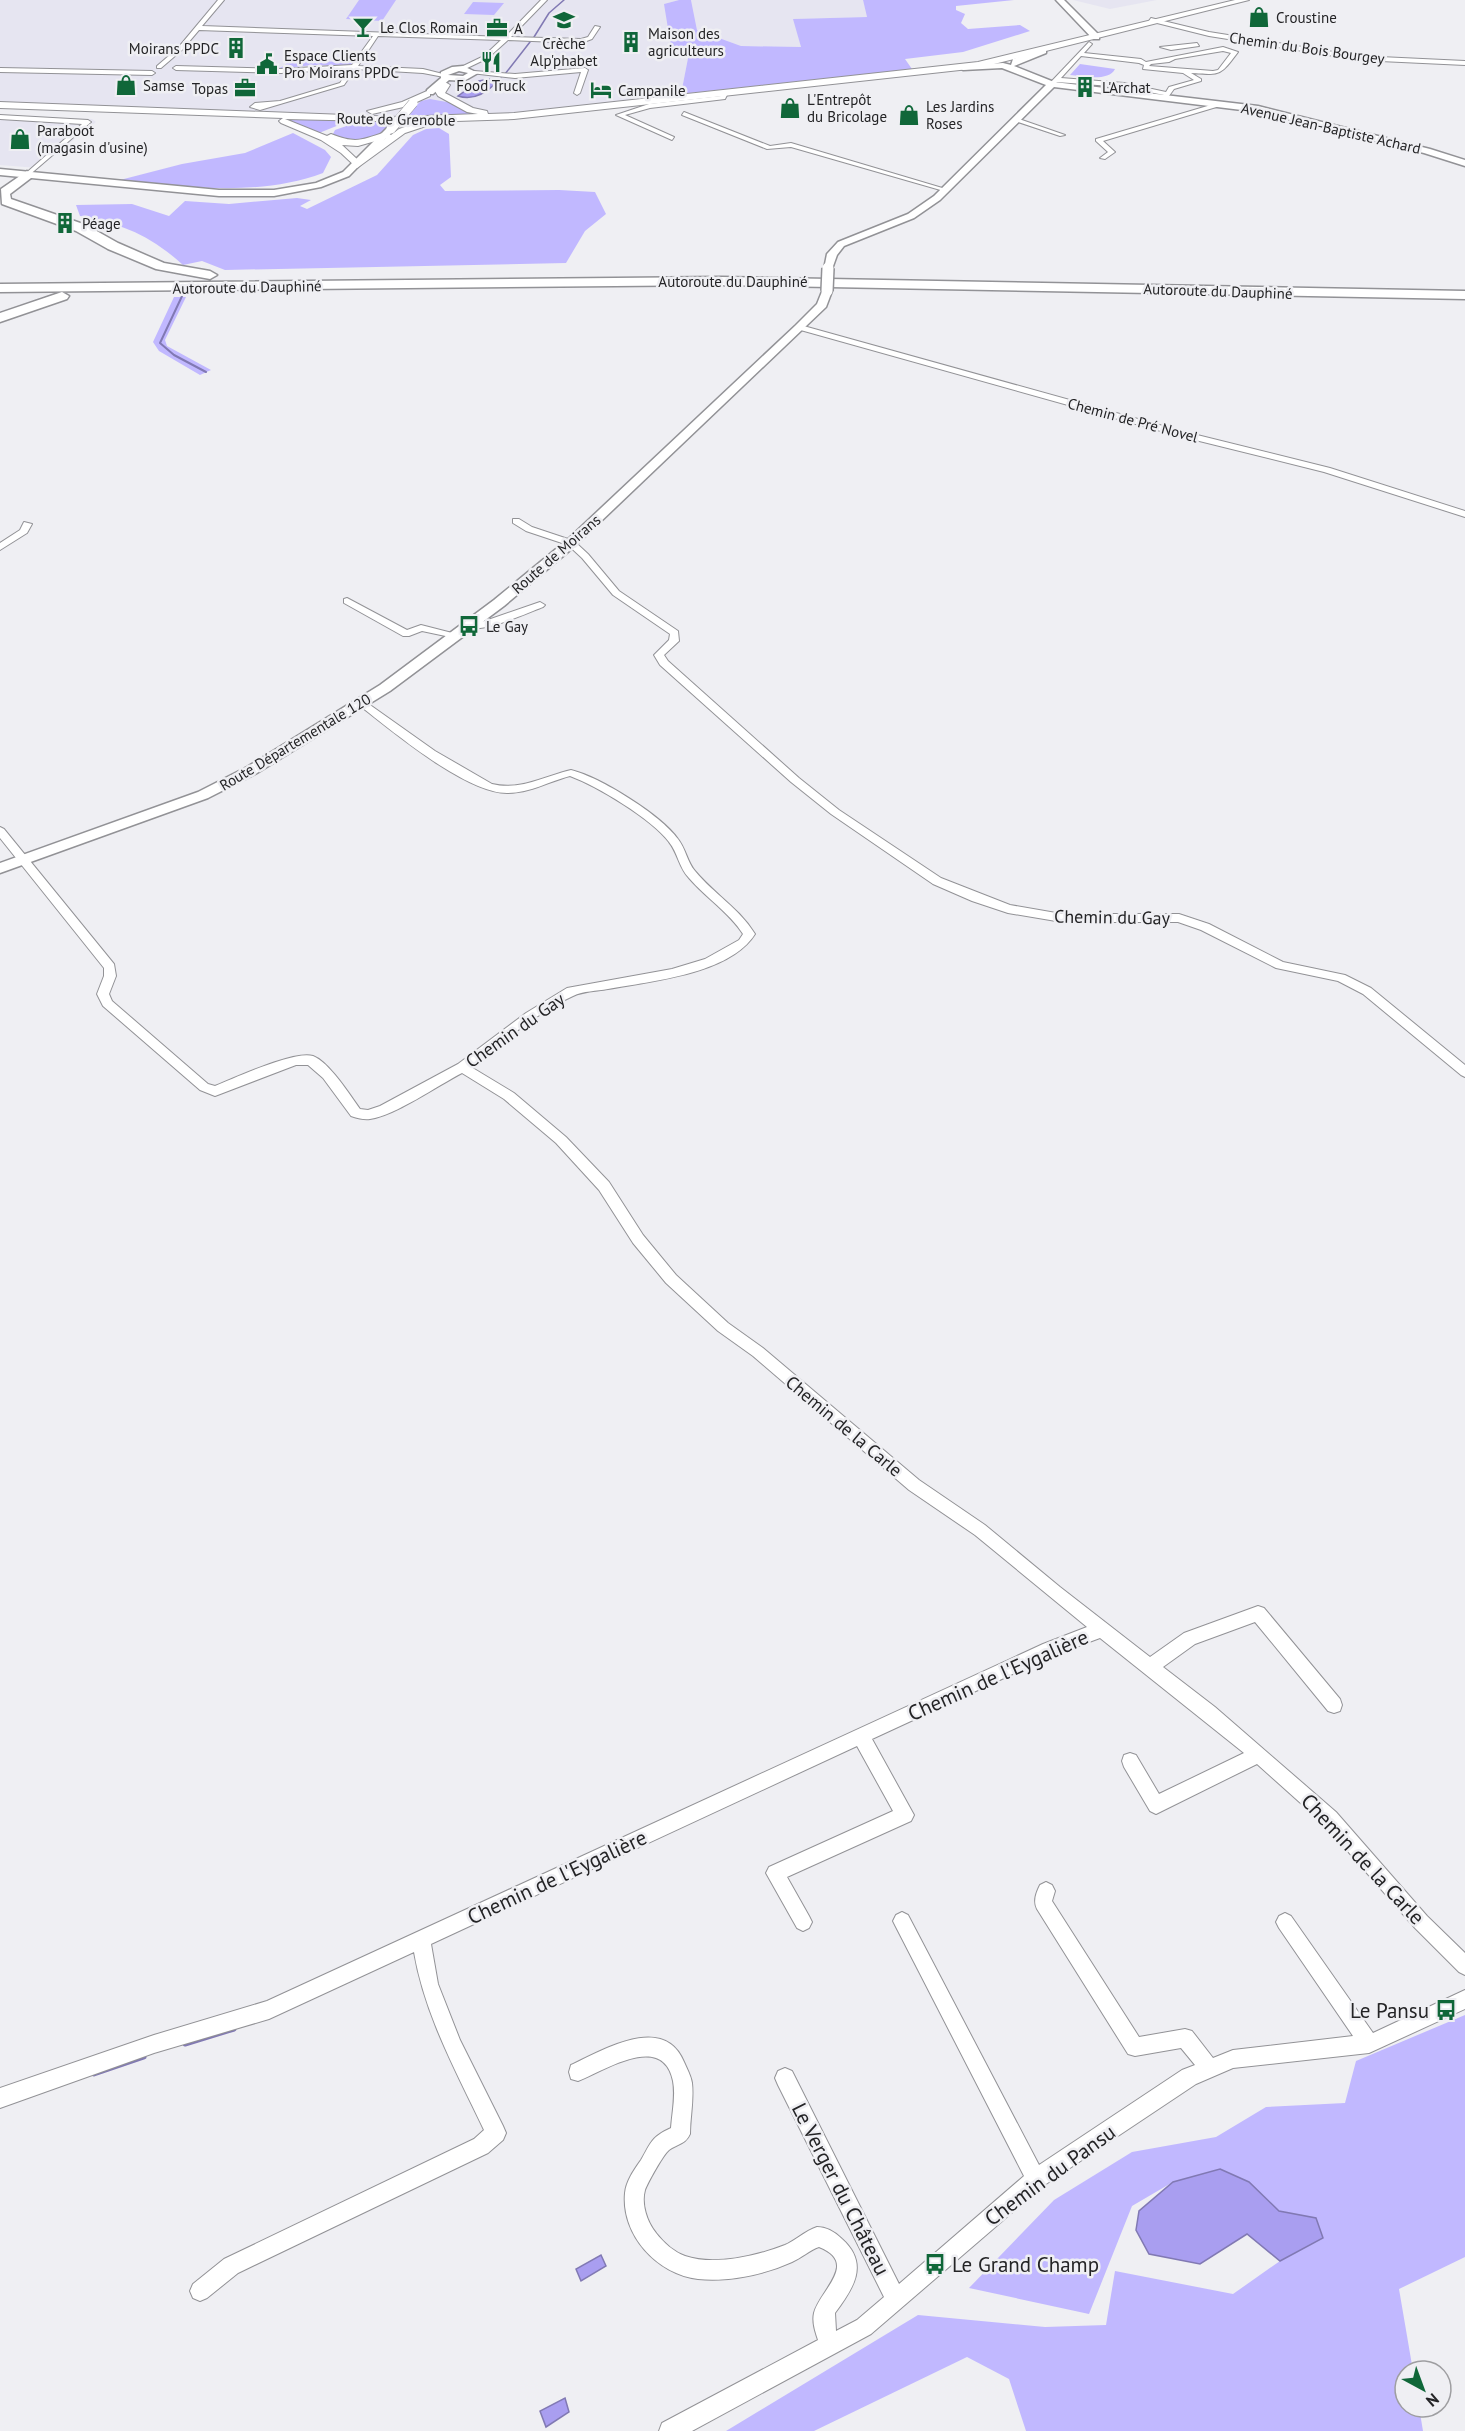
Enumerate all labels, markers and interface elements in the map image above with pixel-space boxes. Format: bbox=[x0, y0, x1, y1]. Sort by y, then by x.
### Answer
shop icon: Croustine bbox=[1247, 5, 1271, 29]
school or university icon: Crèche Alp'phabet bbox=[552, 8, 576, 32]
place label: Croustine bbox=[1276, 8, 1337, 27]
bar icon: Le Clos Romain bbox=[351, 15, 375, 39]
office icon: A bbox=[485, 16, 509, 40]
place label: Le Clos Romain bbox=[380, 18, 478, 37]
place label: A bbox=[514, 19, 523, 38]
place label: Maison des agriculteurs bbox=[648, 24, 724, 60]
street label: Chemin du Bois Bourgey bbox=[1228, 28, 1386, 68]
building icon: Maison des agriculteurs bbox=[619, 30, 643, 54]
place label: Crèche Alp'phabet bbox=[530, 34, 598, 70]
building icon: Moirans PPDC bbox=[224, 36, 248, 60]
place label: Moirans PPDC bbox=[129, 39, 219, 58]
place label: Espace Clients Pro Moirans PPDC bbox=[284, 46, 399, 82]
restaurant icon: Food Truck bbox=[479, 50, 503, 74]
public building icon: Espace Clients Pro Moirans PPDC bbox=[255, 52, 279, 76]
shop icon: Samse bbox=[114, 73, 138, 97]
building icon: L'Archat bbox=[1073, 75, 1097, 99]
place label: Samse bbox=[143, 76, 185, 95]
office icon: Topas bbox=[233, 76, 257, 100]
place label: Food Truck bbox=[456, 76, 526, 95]
hotel icon: Campanile bbox=[589, 78, 613, 102]
place label: L'Archat bbox=[1102, 78, 1151, 97]
place label: Topas bbox=[192, 79, 228, 98]
place label: Campanile bbox=[618, 81, 686, 100]
place label: L'Entrepôt du Bricolage bbox=[807, 90, 887, 126]
shop icon: L'Entrepôt du Bricolage bbox=[778, 96, 802, 120]
place label: Les Jardins Roses bbox=[926, 97, 994, 133]
street label: Avenue Jean-Baptiste Achard bbox=[1239, 98, 1423, 158]
shop icon: Les Jardins Roses bbox=[897, 103, 921, 127]
street label: Route de Grenoble bbox=[336, 108, 456, 130]
place label: Paraboot (magasin d'usine) bbox=[37, 121, 148, 157]
shop icon: Paraboot (magasin d'usine) bbox=[8, 127, 32, 151]
building icon: Péage bbox=[53, 211, 77, 235]
place label: Péage bbox=[82, 214, 121, 233]
street label: Autoroute du Dauphiné bbox=[658, 272, 808, 291]
street label: Autoroute du Dauphiné bbox=[172, 276, 322, 298]
street label: Autoroute du Dauphiné bbox=[1143, 279, 1293, 303]
street label: Chemin de Pré Novel bbox=[1066, 393, 1201, 447]
street label: Route de Moirans bbox=[508, 510, 604, 598]
bus stop icon: Le Gay bbox=[457, 614, 481, 638]
place label: Le Gay bbox=[486, 617, 528, 636]
street label: Route Départementale 120 bbox=[216, 689, 374, 795]
street label: Chemin du Gay bbox=[1054, 904, 1171, 930]
street label: Chemin du Gay bbox=[461, 987, 570, 1073]
street label: Chemin de la Carle bbox=[781, 1370, 907, 1482]
street label: Chemin de l'Eygalière bbox=[903, 1623, 1093, 1727]
street label: Chemin de la Carle bbox=[1295, 1788, 1431, 1930]
street label: Chemin de l'Eygalière bbox=[463, 1824, 651, 1930]
place label: Le Pansu bbox=[1350, 1997, 1429, 2024]
bus stop icon: Le Pansu bbox=[1434, 1998, 1458, 2022]
street label: Le Verger du Château bbox=[786, 2098, 896, 2280]
street label: Chemin du Pansu bbox=[979, 2118, 1121, 2232]
place label: Le Grand Champ bbox=[952, 2251, 1099, 2278]
bus stop icon: Le Grand Champ bbox=[923, 2252, 947, 2276]
north arrow bbox=[1393, 2359, 1453, 2419]
text: N bbox=[1422, 2389, 1443, 2411]

